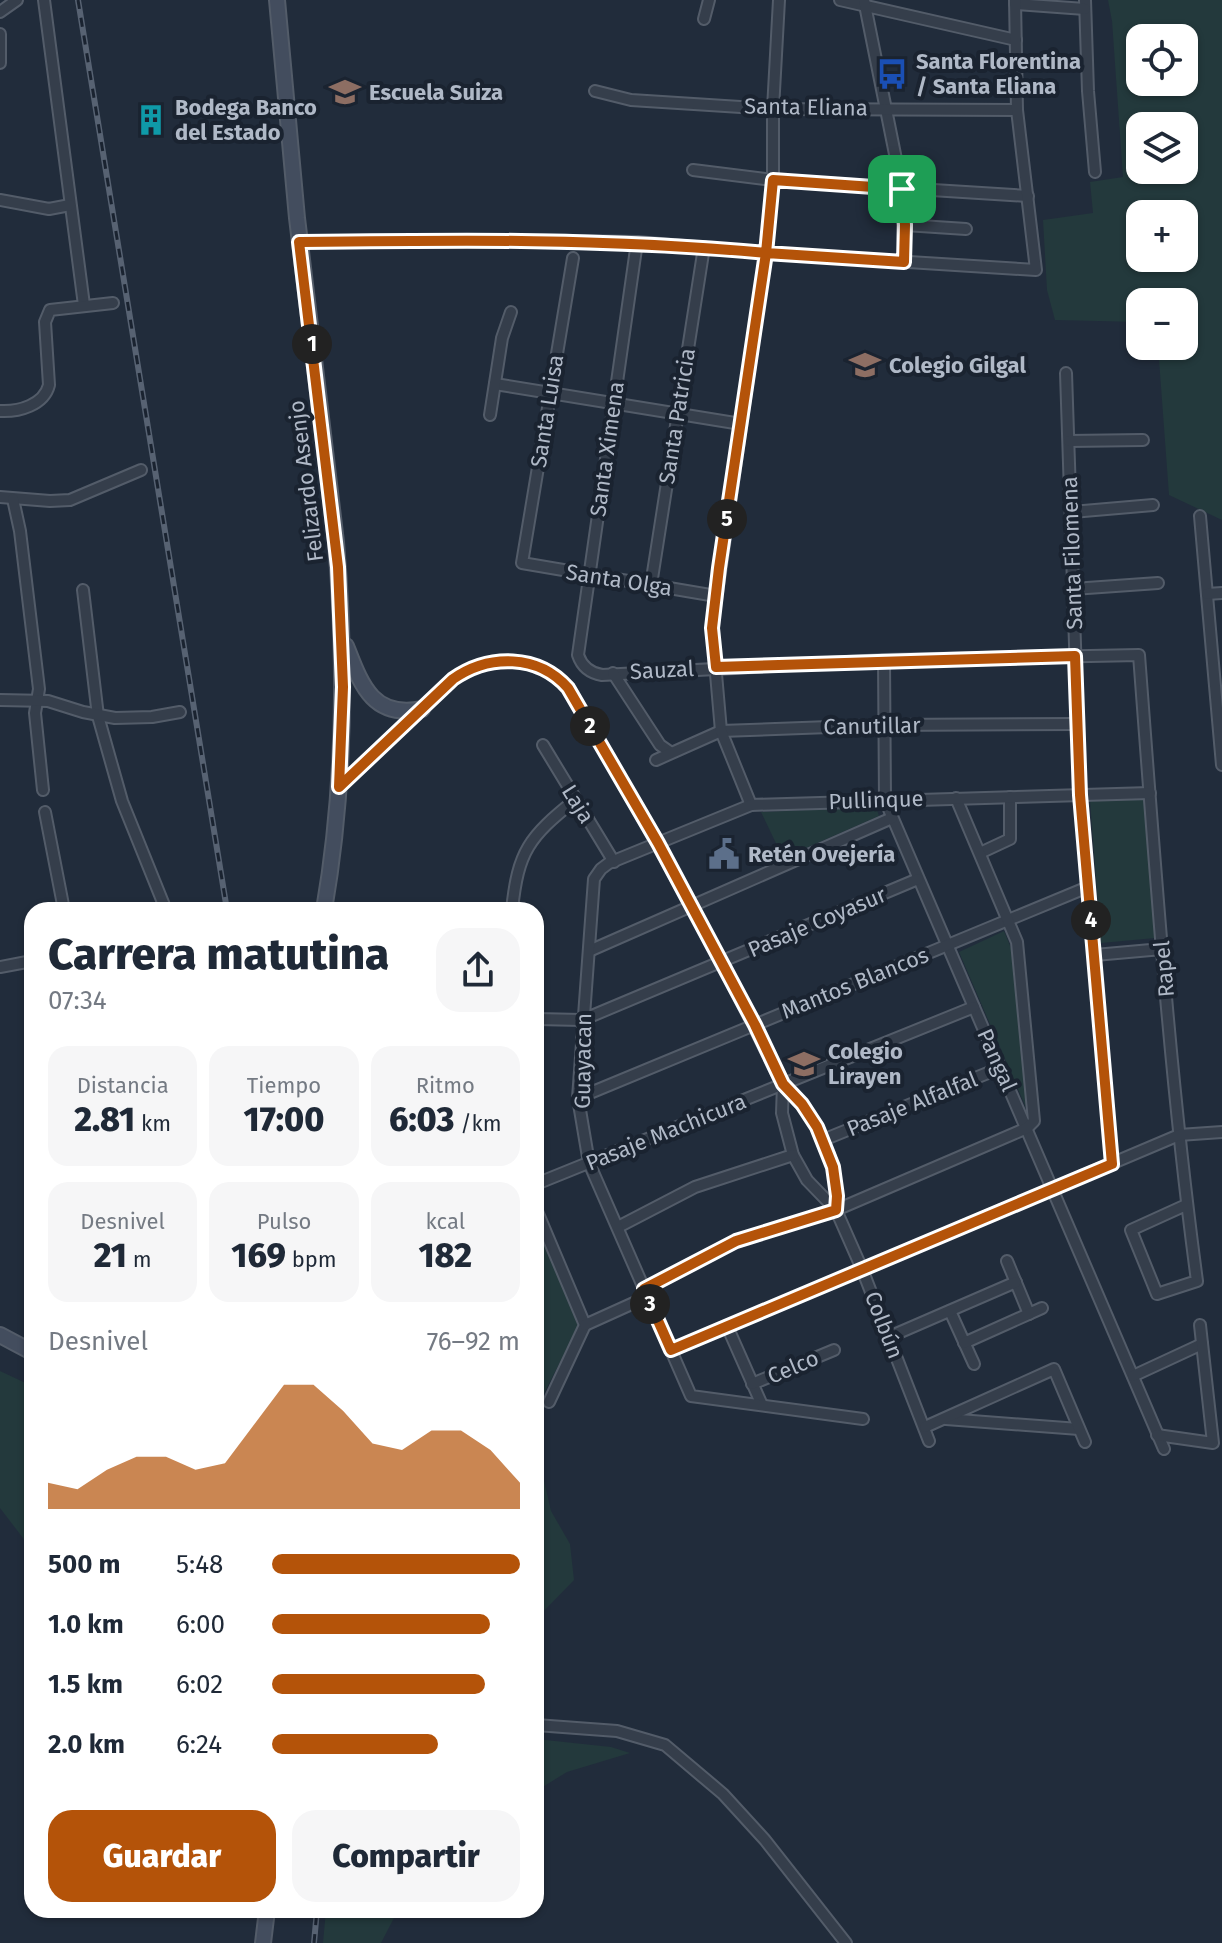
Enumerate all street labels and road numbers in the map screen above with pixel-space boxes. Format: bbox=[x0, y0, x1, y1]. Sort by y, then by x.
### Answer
street label: Santa Eliana bbox=[744, 92, 868, 122]
street label: Santa Patricia bbox=[653, 346, 701, 486]
street label: Santa Luisa bbox=[525, 353, 569, 469]
street label: Santa Ximena bbox=[584, 380, 630, 518]
street label: Felizardo Asenjo bbox=[283, 399, 329, 563]
street label: Santa Filomena bbox=[1056, 476, 1088, 630]
street label: Santa Olga bbox=[564, 558, 674, 602]
street label: Sauzal bbox=[629, 655, 695, 685]
street label: Canutillar bbox=[823, 712, 921, 740]
street label: Laja bbox=[556, 780, 600, 828]
street label: Pullinque bbox=[828, 785, 924, 815]
street label: Pasaje Coyasur bbox=[744, 881, 891, 963]
street label: Rapel bbox=[1148, 940, 1180, 998]
street label: Mantos Blancos bbox=[777, 941, 933, 1025]
street label: Guayacan bbox=[569, 1013, 597, 1109]
street label: Pangal bbox=[971, 1025, 1023, 1095]
street label: Pasaje Alfalfal bbox=[843, 1066, 981, 1142]
street label: Pasaje Machicura bbox=[582, 1088, 750, 1176]
street label: Colbún bbox=[859, 1288, 909, 1362]
street label: Celco bbox=[763, 1344, 823, 1390]

